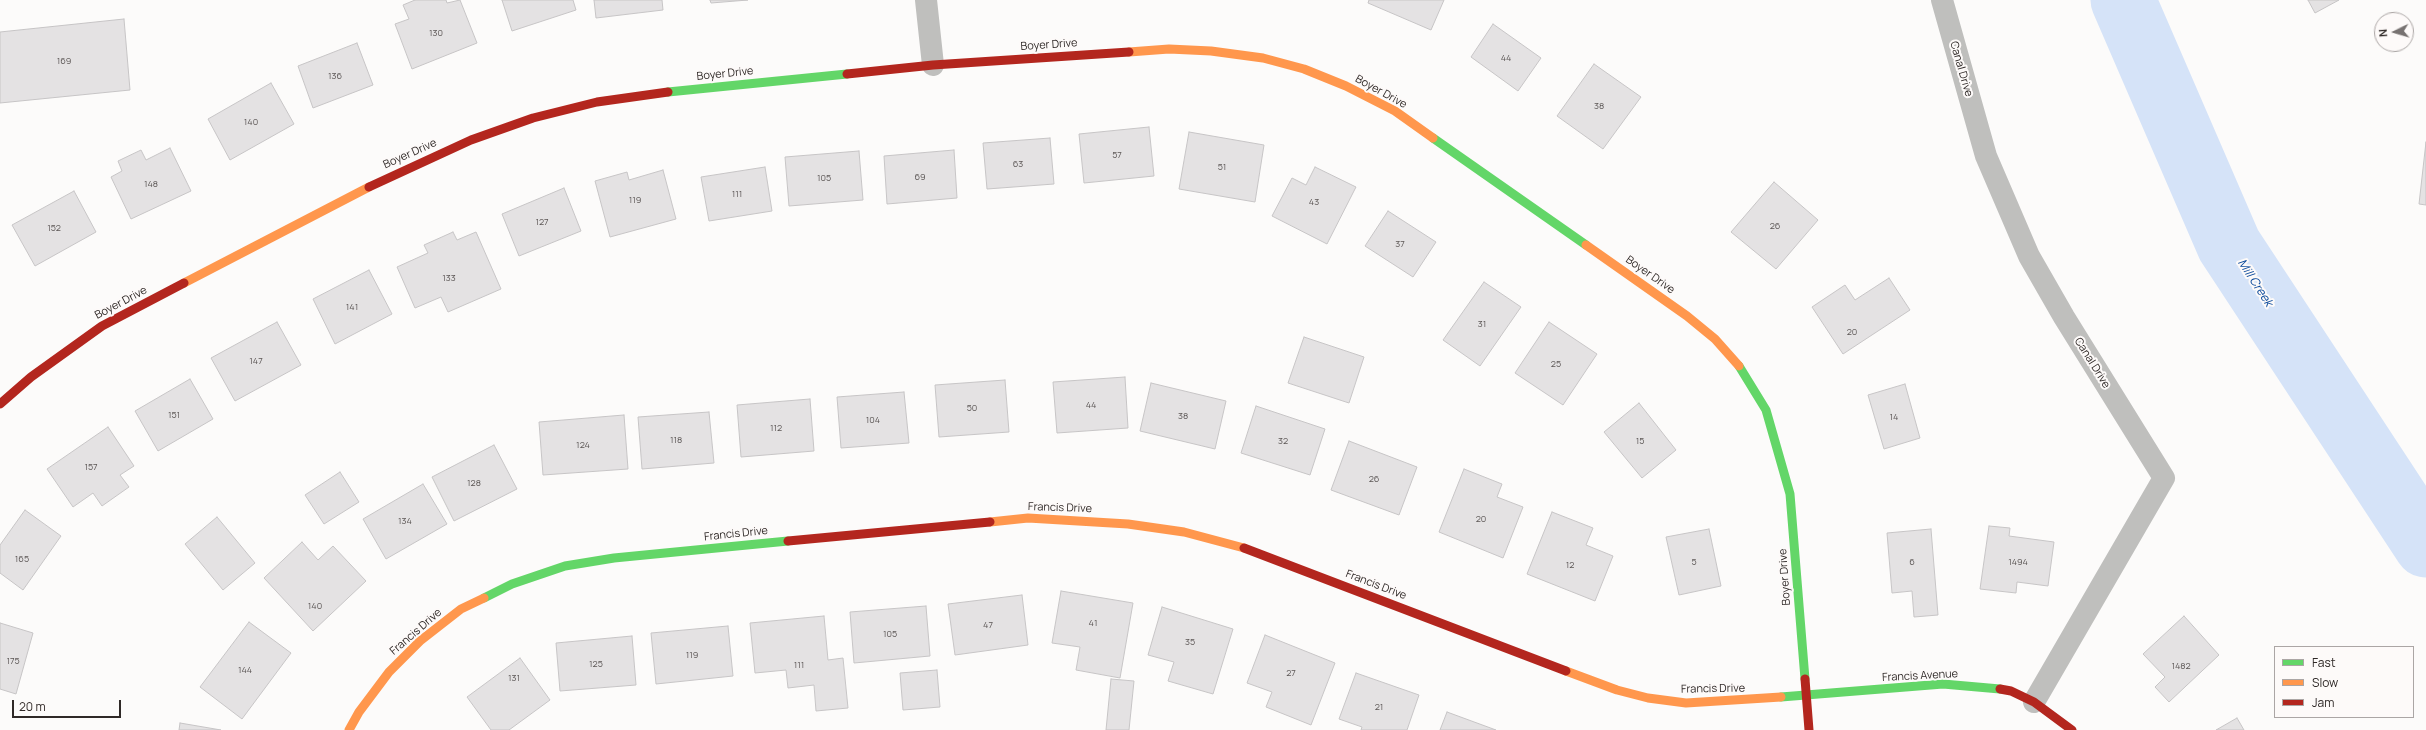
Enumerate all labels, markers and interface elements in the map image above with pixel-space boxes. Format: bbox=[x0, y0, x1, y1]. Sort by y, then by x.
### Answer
north arrow bbox=[2374, 12, 2414, 52]
house number: 130 bbox=[429, 28, 443, 38]
text: N bbox=[2375, 28, 2390, 38]
street label: Boyer Drive bbox=[1020, 36, 1078, 54]
street label: Canal Drive bbox=[1947, 40, 1975, 98]
house number: 44 bbox=[1501, 53, 1511, 63]
house number: 169 bbox=[57, 56, 71, 66]
street label: Boyer Drive bbox=[696, 64, 754, 84]
house number: 136 bbox=[328, 71, 342, 81]
street label: Boyer Drive bbox=[1353, 72, 1409, 112]
house number: 38 bbox=[1594, 101, 1604, 111]
house number: 140 bbox=[244, 117, 258, 127]
street label: Boyer Drive bbox=[381, 136, 439, 172]
house number: 57 bbox=[1112, 150, 1122, 160]
house number: 63 bbox=[1013, 159, 1023, 169]
house number: 51 bbox=[1218, 162, 1226, 172]
house number: 69 bbox=[914, 172, 926, 182]
house number: 105 bbox=[817, 173, 831, 183]
house number: 148 bbox=[144, 179, 158, 189]
house number: 111 bbox=[732, 189, 742, 199]
house number: 119 bbox=[629, 195, 641, 205]
house number: 43 bbox=[1309, 197, 1319, 207]
house number: 127 bbox=[535, 217, 549, 227]
house number: 26 bbox=[1770, 221, 1780, 231]
house number: 152 bbox=[47, 223, 61, 233]
house number: 37 bbox=[1395, 239, 1405, 249]
street label: Boyer Drive bbox=[1623, 253, 1677, 297]
water label: Mill Creek bbox=[2234, 257, 2276, 309]
house number: 133 bbox=[442, 273, 456, 283]
street label: Boyer Drive bbox=[93, 284, 149, 322]
house number: 141 bbox=[346, 302, 358, 312]
house number: 31 bbox=[1478, 319, 1486, 329]
house number: 20 bbox=[1847, 327, 1857, 337]
street label: Canal Drive bbox=[2071, 335, 2113, 391]
house number: 147 bbox=[249, 356, 263, 366]
house number: 25 bbox=[1551, 359, 1561, 369]
house number: 44 bbox=[1086, 400, 1096, 410]
house number: 50 bbox=[967, 403, 977, 413]
house number: 151 bbox=[168, 410, 180, 420]
house number: 38 bbox=[1178, 411, 1188, 421]
house number: 14 bbox=[1890, 412, 1898, 422]
house number: 104 bbox=[866, 415, 880, 425]
house number: 112 bbox=[770, 423, 782, 433]
house number: 118 bbox=[670, 435, 682, 445]
house number: 32 bbox=[1278, 436, 1288, 446]
house number: 15 bbox=[1636, 436, 1644, 446]
house number: 124 bbox=[576, 440, 590, 450]
house number: 157 bbox=[84, 462, 98, 472]
house number: 26 bbox=[1369, 474, 1379, 484]
house number: 128 bbox=[467, 478, 481, 488]
street label: Francis Drive bbox=[1028, 500, 1092, 516]
house number: 20 bbox=[1476, 514, 1486, 524]
house number: 134 bbox=[398, 516, 412, 526]
street label: Francis Drive bbox=[703, 524, 769, 544]
street label: Boyer Drive bbox=[1776, 548, 1794, 606]
house number: 165 bbox=[15, 554, 29, 564]
house number: 5 bbox=[1691, 557, 1697, 567]
house number: 6 bbox=[1909, 557, 1915, 567]
house number: 1494 bbox=[2008, 557, 2028, 567]
house number: 12 bbox=[1566, 560, 1574, 570]
street label: Francis Drive bbox=[1344, 567, 1408, 603]
house number: 140 bbox=[308, 601, 322, 611]
street label: Francis Drive bbox=[387, 606, 445, 658]
house number: 41 bbox=[1089, 618, 1097, 628]
house number: 47 bbox=[983, 620, 993, 630]
house number: 105 bbox=[883, 629, 897, 639]
house number: 35 bbox=[1185, 637, 1195, 647]
legend bbox=[2274, 646, 2414, 718]
house number: 119 bbox=[686, 650, 698, 660]
text: Fast bbox=[2312, 654, 2336, 671]
house number: 175 bbox=[6, 656, 20, 666]
house number: 125 bbox=[589, 659, 603, 669]
house number: 111 bbox=[794, 660, 804, 670]
house number: 1482 bbox=[2171, 661, 2191, 671]
house number: 144 bbox=[238, 665, 252, 675]
street label: Francis Avenue bbox=[1882, 667, 1958, 685]
house number: 27 bbox=[1286, 668, 1296, 678]
house number: 131 bbox=[508, 673, 520, 683]
text: Slow bbox=[2312, 674, 2338, 691]
street label: Francis Drive bbox=[1681, 682, 1745, 696]
scale bar bbox=[14, 692, 123, 718]
text: Jam bbox=[2312, 694, 2334, 711]
text: 20 m bbox=[19, 698, 46, 715]
house number: 21 bbox=[1375, 702, 1383, 712]

